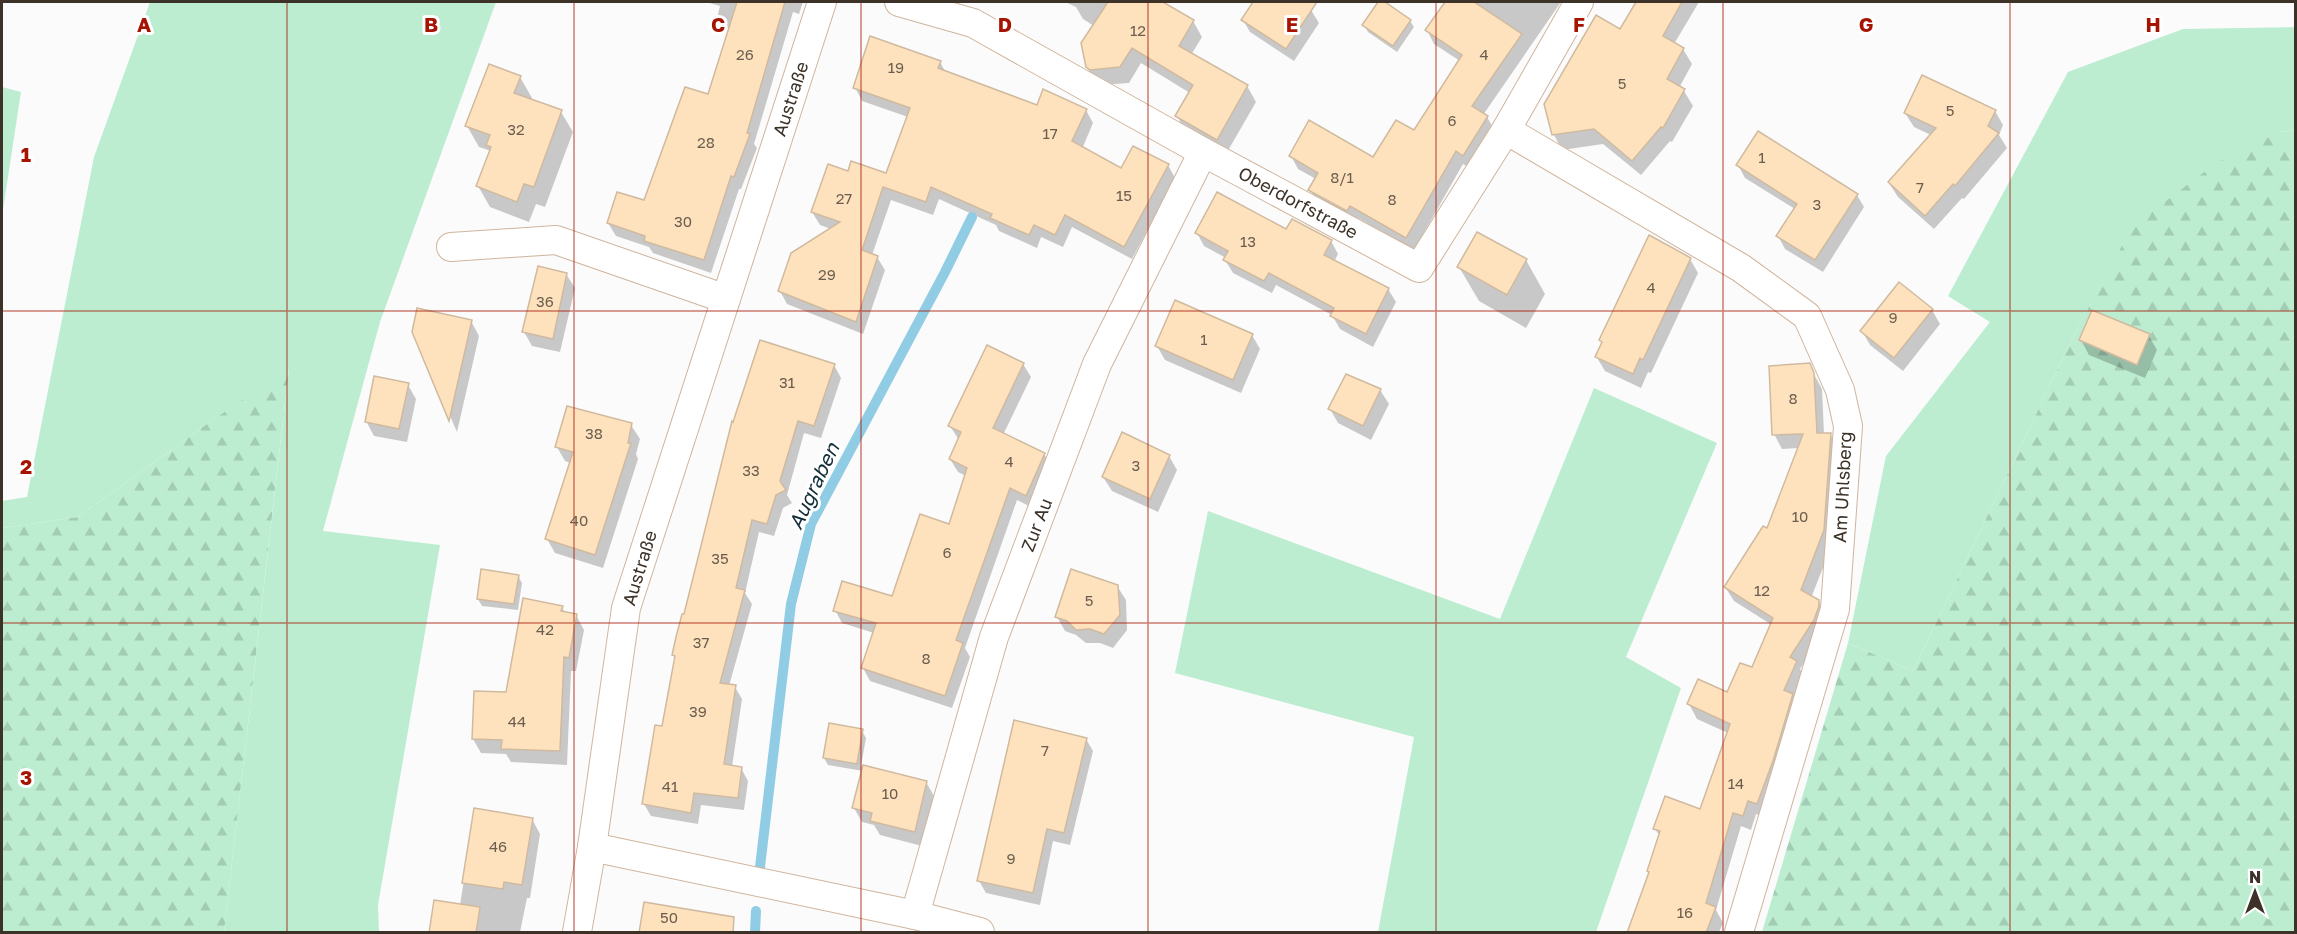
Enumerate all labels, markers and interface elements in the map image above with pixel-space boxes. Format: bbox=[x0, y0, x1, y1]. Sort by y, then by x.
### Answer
text: A bbox=[137, 12, 151, 36]
text: B bbox=[424, 12, 438, 36]
text: C bbox=[711, 12, 725, 36]
text: D bbox=[998, 12, 1012, 36]
text: E bbox=[1286, 12, 1298, 36]
text: F bbox=[1573, 12, 1585, 36]
text: G bbox=[1859, 12, 1873, 36]
text: H bbox=[2145, 12, 2161, 36]
house number: 12 bbox=[1130, 21, 1146, 39]
house number: 26 bbox=[736, 45, 754, 63]
house number: 4 bbox=[1479, 45, 1489, 63]
house number: 19 bbox=[888, 58, 904, 76]
street label: Austraße bbox=[768, 59, 812, 139]
house number: 5 bbox=[1618, 74, 1626, 92]
house number: 5 bbox=[1946, 101, 1954, 119]
house number: 6 bbox=[1447, 111, 1457, 129]
house number: 32 bbox=[507, 120, 525, 138]
house number: 17 bbox=[1042, 124, 1058, 142]
house number: 28 bbox=[697, 133, 715, 151]
text: 1 bbox=[21, 142, 31, 166]
house number: 1 bbox=[1758, 148, 1766, 166]
street label: Oberdorfstraße bbox=[1235, 161, 1362, 243]
house number: 8/1 bbox=[1330, 168, 1354, 186]
house number: 7 bbox=[1916, 178, 1924, 196]
house number: 15 bbox=[1116, 186, 1132, 204]
house number: 27 bbox=[836, 189, 852, 207]
house number: 8 bbox=[1387, 190, 1397, 208]
house number: 3 bbox=[1813, 195, 1821, 213]
house number: 30 bbox=[674, 212, 692, 230]
house number: 13 bbox=[1240, 232, 1256, 250]
house number: 29 bbox=[818, 265, 836, 283]
house number: 4 bbox=[1646, 278, 1656, 296]
house number: 36 bbox=[536, 292, 554, 310]
house number: 9 bbox=[1888, 308, 1898, 326]
house number: 1 bbox=[1200, 330, 1208, 348]
house number: 31 bbox=[779, 373, 795, 391]
house number: 8 bbox=[1788, 389, 1798, 407]
house number: 38 bbox=[585, 424, 603, 442]
street label: Am Uhlsberg bbox=[1828, 431, 1856, 543]
water label: Augraben bbox=[783, 438, 845, 533]
house number: 4 bbox=[1004, 452, 1014, 470]
text: 2 bbox=[20, 454, 32, 478]
house number: 3 bbox=[1132, 456, 1140, 474]
house number: 33 bbox=[742, 461, 760, 479]
street label: Zur Au bbox=[1016, 495, 1056, 554]
house number: 10 bbox=[1792, 507, 1808, 525]
house number: 40 bbox=[570, 511, 588, 529]
street label: Austraße bbox=[617, 528, 661, 608]
house number: 6 bbox=[942, 543, 952, 561]
house number: 35 bbox=[711, 549, 729, 567]
house number: 12 bbox=[1754, 581, 1770, 599]
house number: 5 bbox=[1085, 591, 1093, 609]
house number: 42 bbox=[536, 620, 554, 638]
house number: 37 bbox=[693, 633, 709, 651]
house number: 8 bbox=[921, 649, 931, 667]
house number: 39 bbox=[689, 702, 707, 720]
house number: 44 bbox=[508, 712, 526, 730]
house number: 7 bbox=[1041, 741, 1049, 759]
text: 3 bbox=[20, 765, 32, 789]
house number: 14 bbox=[1728, 774, 1744, 792]
house number: 41 bbox=[662, 777, 678, 795]
house number: 10 bbox=[882, 784, 898, 802]
house number: 46 bbox=[489, 837, 507, 855]
house number: 9 bbox=[1006, 849, 1016, 867]
north arrow bbox=[2225, 862, 2285, 922]
text: N bbox=[2249, 867, 2261, 887]
house number: 16 bbox=[1677, 903, 1693, 921]
house number: 50 bbox=[660, 908, 678, 926]

